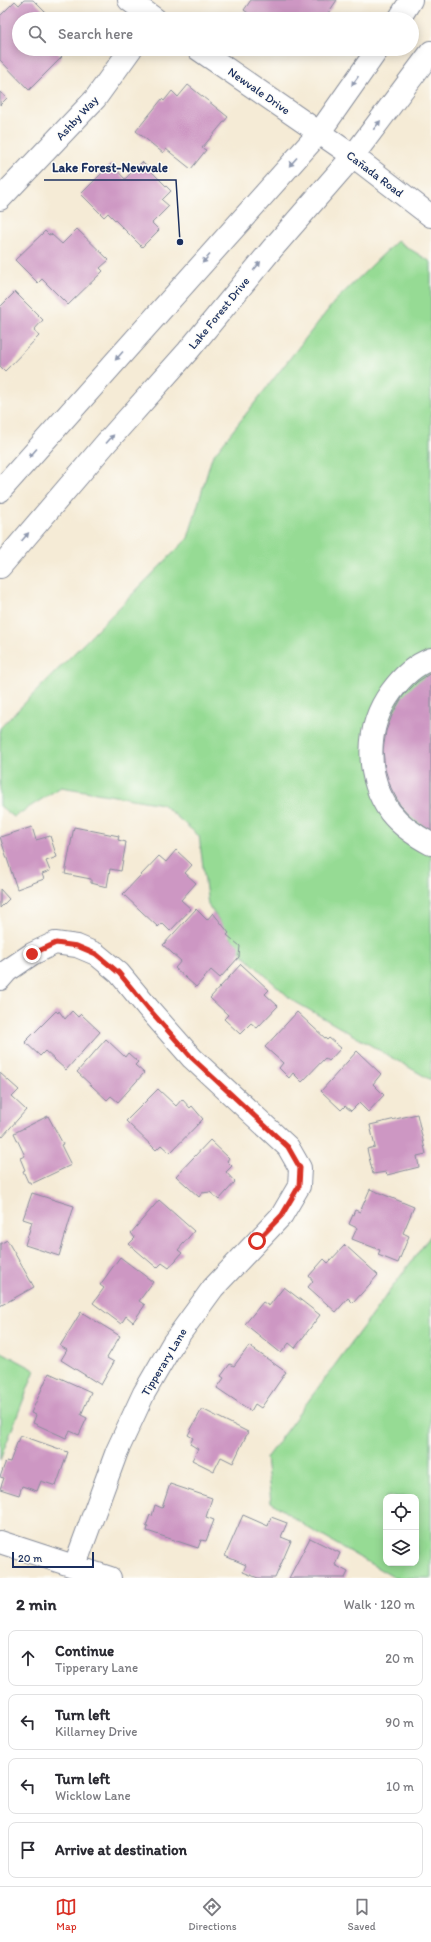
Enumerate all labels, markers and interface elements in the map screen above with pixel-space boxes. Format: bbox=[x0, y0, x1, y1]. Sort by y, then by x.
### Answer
search box bbox=[12, 12, 419, 56]
icon: search bbox=[26, 23, 48, 45]
text: Search here bbox=[58, 25, 133, 43]
street label: Newvale Drive bbox=[225, 65, 293, 118]
one-way arrow bbox=[352, 76, 360, 86]
street label: Ashby Way bbox=[53, 93, 101, 143]
one-way arrow bbox=[372, 120, 381, 131]
street label: Cañada Road bbox=[344, 148, 407, 200]
callout: Lake Forest-Newvale bbox=[44, 155, 176, 180]
one-way arrow bbox=[288, 157, 298, 167]
text: Lake Forest-Newvale bbox=[52, 160, 168, 175]
one-way arrow bbox=[202, 254, 211, 264]
one-way arrow bbox=[253, 261, 262, 272]
street label: Lake Forest Drive bbox=[186, 274, 253, 352]
one-way arrow bbox=[115, 351, 124, 361]
one-way arrow bbox=[105, 434, 115, 444]
one-way arrow bbox=[28, 447, 37, 458]
one-way arrow bbox=[21, 532, 30, 543]
route end bbox=[23, 945, 41, 963]
route start bbox=[248, 1232, 266, 1250]
street label: Tipperary Lane bbox=[138, 1325, 190, 1398]
map controls bbox=[383, 1494, 419, 1566]
button: locate bbox=[383, 1494, 419, 1530]
button: layers bbox=[383, 1530, 419, 1566]
scale bar bbox=[12, 1550, 94, 1569]
text: 20 m bbox=[18, 1552, 42, 1565]
text: 2 min bbox=[16, 1594, 56, 1614]
text: Walk · 120 m bbox=[344, 1597, 415, 1612]
text: Continue bbox=[55, 1642, 114, 1660]
icon: ahead bbox=[17, 1647, 39, 1669]
text: 20 m bbox=[385, 1651, 414, 1666]
text: Tipperary Lane bbox=[55, 1660, 138, 1675]
text: Turn left bbox=[55, 1706, 110, 1724]
icon: left bbox=[17, 1711, 39, 1733]
text: 90 m bbox=[385, 1715, 414, 1730]
text: Killarney Drive bbox=[55, 1724, 137, 1739]
text: Turn left bbox=[55, 1770, 110, 1788]
icon: left bbox=[17, 1775, 39, 1797]
text: 10 m bbox=[386, 1779, 414, 1794]
text: Wicklow Lane bbox=[55, 1788, 131, 1803]
icon: arrive bbox=[17, 1839, 39, 1861]
text: Arrive at destination bbox=[55, 1841, 187, 1859]
tab: Map bbox=[55, 1896, 77, 1933]
tab: Directions bbox=[188, 1896, 237, 1933]
tab: Saved bbox=[347, 1896, 376, 1933]

